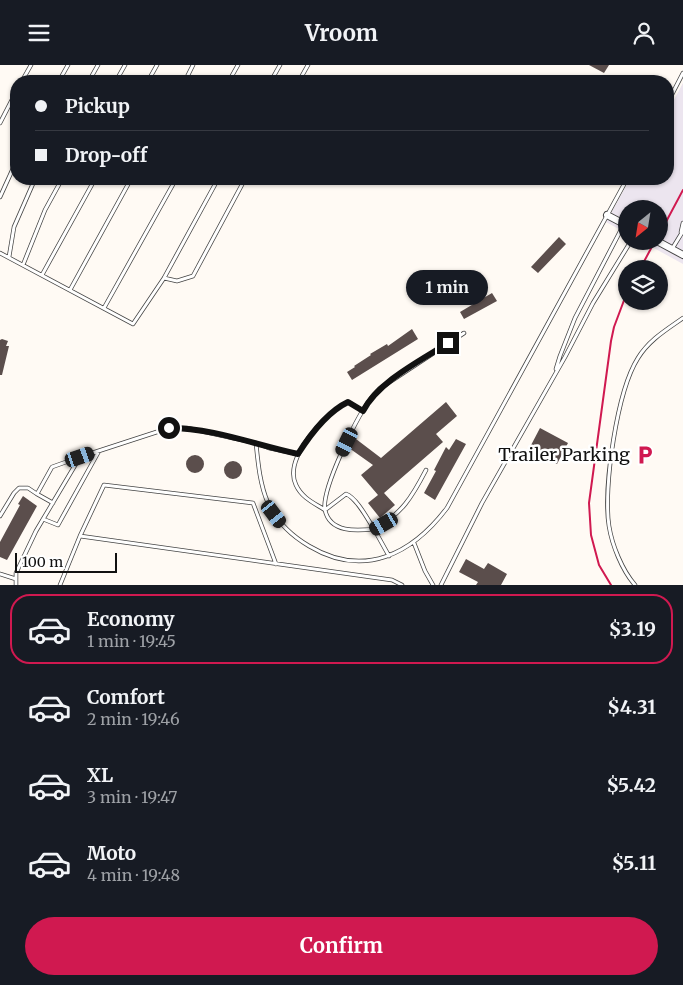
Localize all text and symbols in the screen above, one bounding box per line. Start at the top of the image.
icon: menu [25,19,53,47]
text: Vroom [305,19,378,47]
icon: person [630,19,658,47]
text: Pickup [65,94,130,118]
text: Drop-off [65,143,147,167]
north arrow [618,200,668,250]
map controls [618,200,668,310]
button: layers [618,260,668,310]
callout: 1 min [407,271,489,305]
text: 1 min [425,277,469,297]
route end [437,332,459,354]
route start [158,417,180,439]
car [333,425,360,459]
place label: Trailer Parking [498,443,630,466]
parking icon: Trailer Parking [634,444,656,466]
car [63,445,96,469]
car [258,498,289,530]
car [367,510,400,538]
scale bar [15,550,118,573]
text: 100 m [22,553,63,571]
icon: car [27,607,72,652]
text: Economy [87,607,175,631]
text: $3.19 [609,617,656,641]
text: 1 min · 19:45 [87,631,176,651]
icon: car [27,685,72,730]
text: Comfort [87,685,165,709]
text: $4.31 [607,695,656,719]
text: 2 min · 19:46 [87,709,180,729]
icon: car [27,763,72,808]
text: XL [87,763,113,787]
text: $5.42 [607,773,656,797]
text: 3 min · 19:47 [87,787,177,807]
icon: car [27,841,72,886]
text: Moto [87,841,136,865]
text: $5.11 [612,851,656,875]
text: 4 min · 19:48 [87,865,180,885]
button: Confirm [25,917,658,975]

